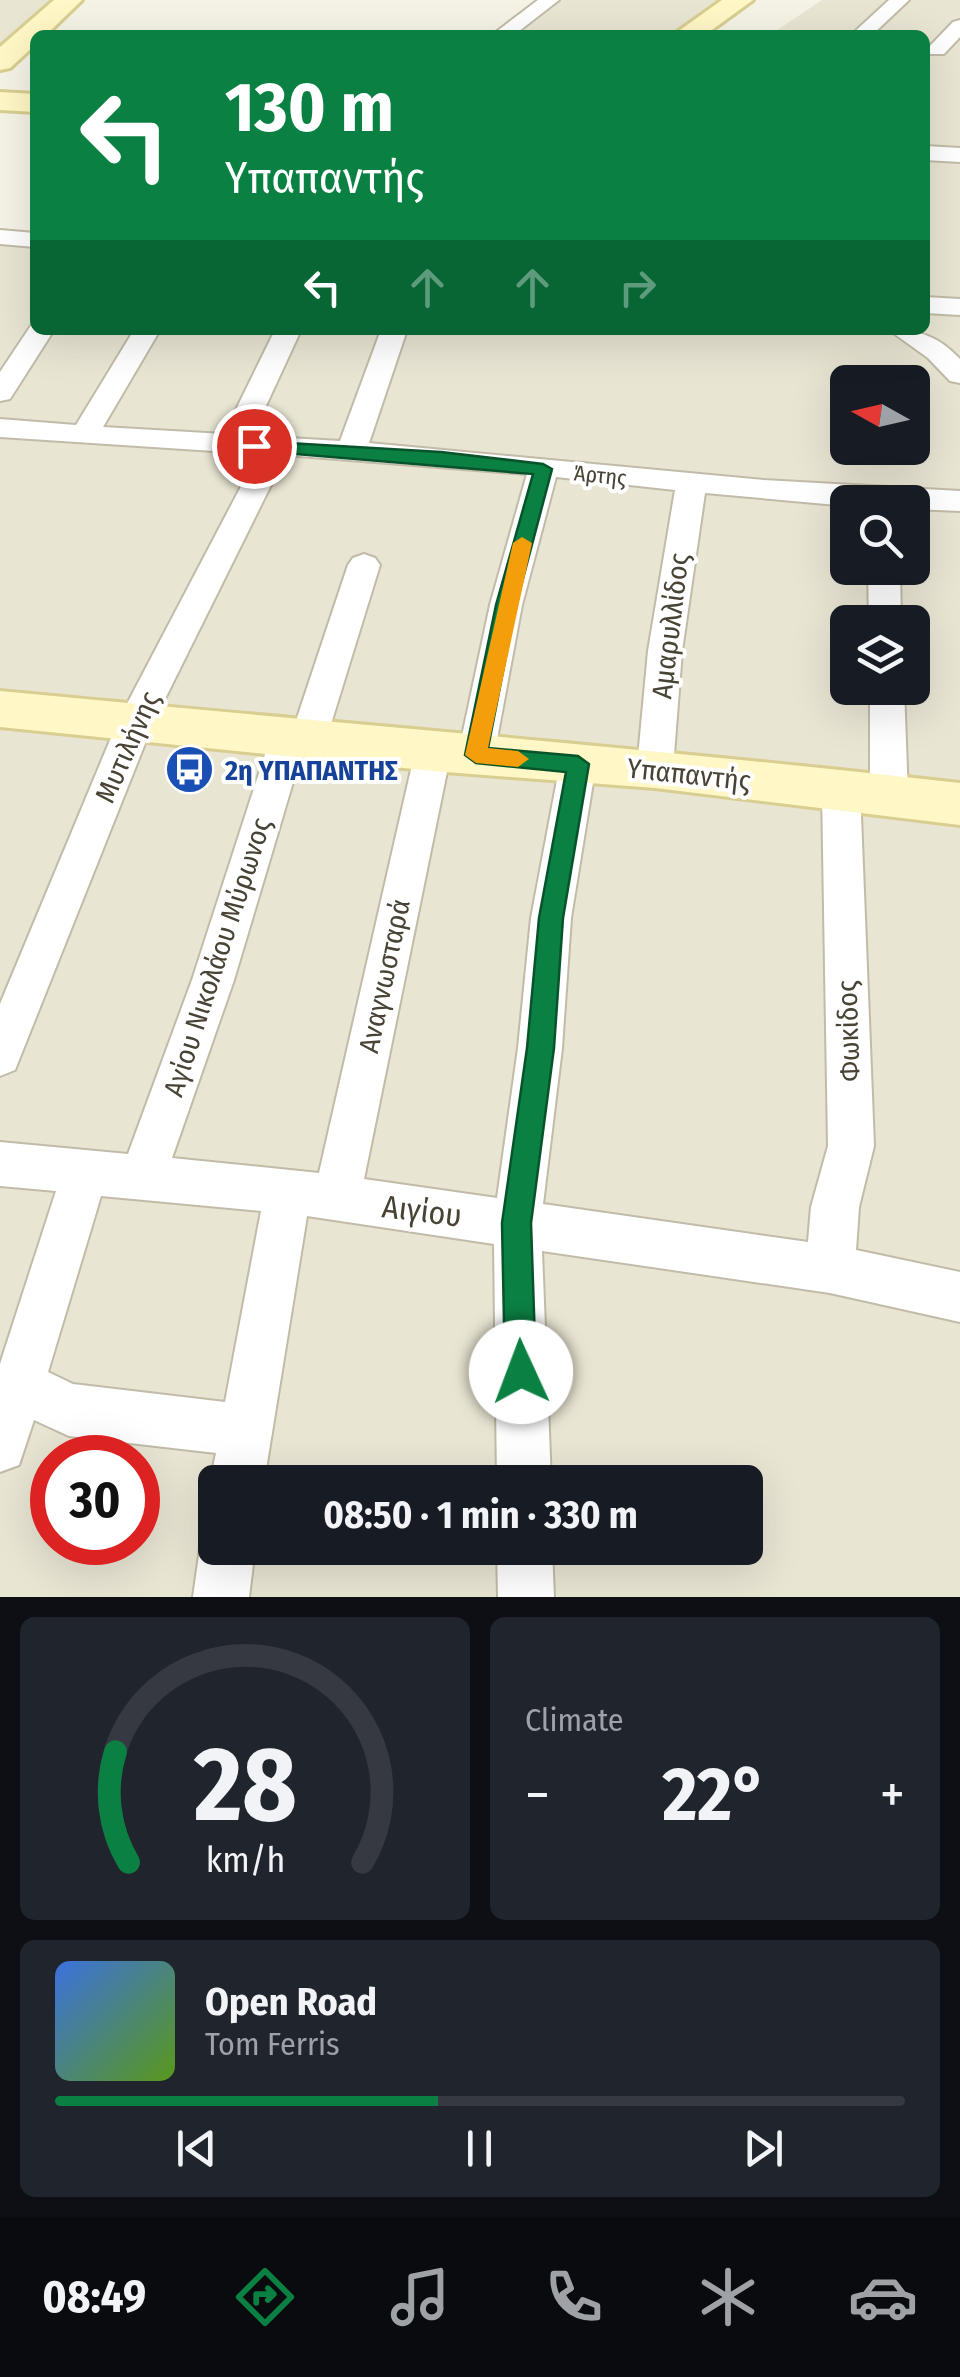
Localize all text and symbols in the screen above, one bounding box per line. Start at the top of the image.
text: 130 m [225,66,394,150]
icon: left [60,70,190,200]
text: Υπαπαντής [225,151,424,205]
icon: left [295,260,350,315]
icon: ahead [400,260,455,315]
icon: ahead [505,260,560,315]
icon: right [610,260,665,315]
north arrow [830,365,930,465]
map controls [830,365,930,705]
pin [212,404,297,489]
icon: arrive [227,419,282,474]
street label: Άρτης [572,459,628,492]
button: search [830,485,930,585]
street label: Αμαρυλλίδος [645,551,696,701]
button: layers [830,605,930,705]
street label: Μυτιλήνης [88,686,167,808]
bus stop icon: 2η ΥΠΑΠΑΝΤΗΣ [164,744,216,796]
street label: Υπαπαντής [626,752,752,797]
place label: 2η ΥΠΑΠΑΝΤΗΣ [224,754,398,787]
street label: Αγίου Νικολάου Μύρωνος [157,814,278,1101]
street label: Αναγνωσταρά [352,896,417,1056]
street label: Φωκίδος [830,980,867,1082]
street label: Αιγίου [380,1187,464,1235]
position arrow [469,1320,573,1424]
speed limit sign: 30 [30,1435,160,1565]
text: 08:50 · 1 min · 330 m [323,1492,638,1538]
text: Climate [525,1701,624,1739]
text: 28 [192,1723,297,1848]
text: 22° [663,1750,767,1840]
text: − [525,1762,550,1828]
text: + [880,1762,905,1828]
text: km/h [205,1839,285,1881]
text: Open Road [205,1979,377,2025]
text: Tom Ferris [205,2025,340,2063]
icon: previous [169,2121,224,2176]
icon: pause [452,2121,507,2176]
icon: next [736,2121,791,2176]
icon: directions [230,2262,300,2332]
icon: music [385,2262,455,2332]
icon: phone [539,2262,609,2332]
icon: climate [693,2262,763,2332]
icon: car [848,2262,918,2332]
text: 08:49 [42,2270,146,2324]

